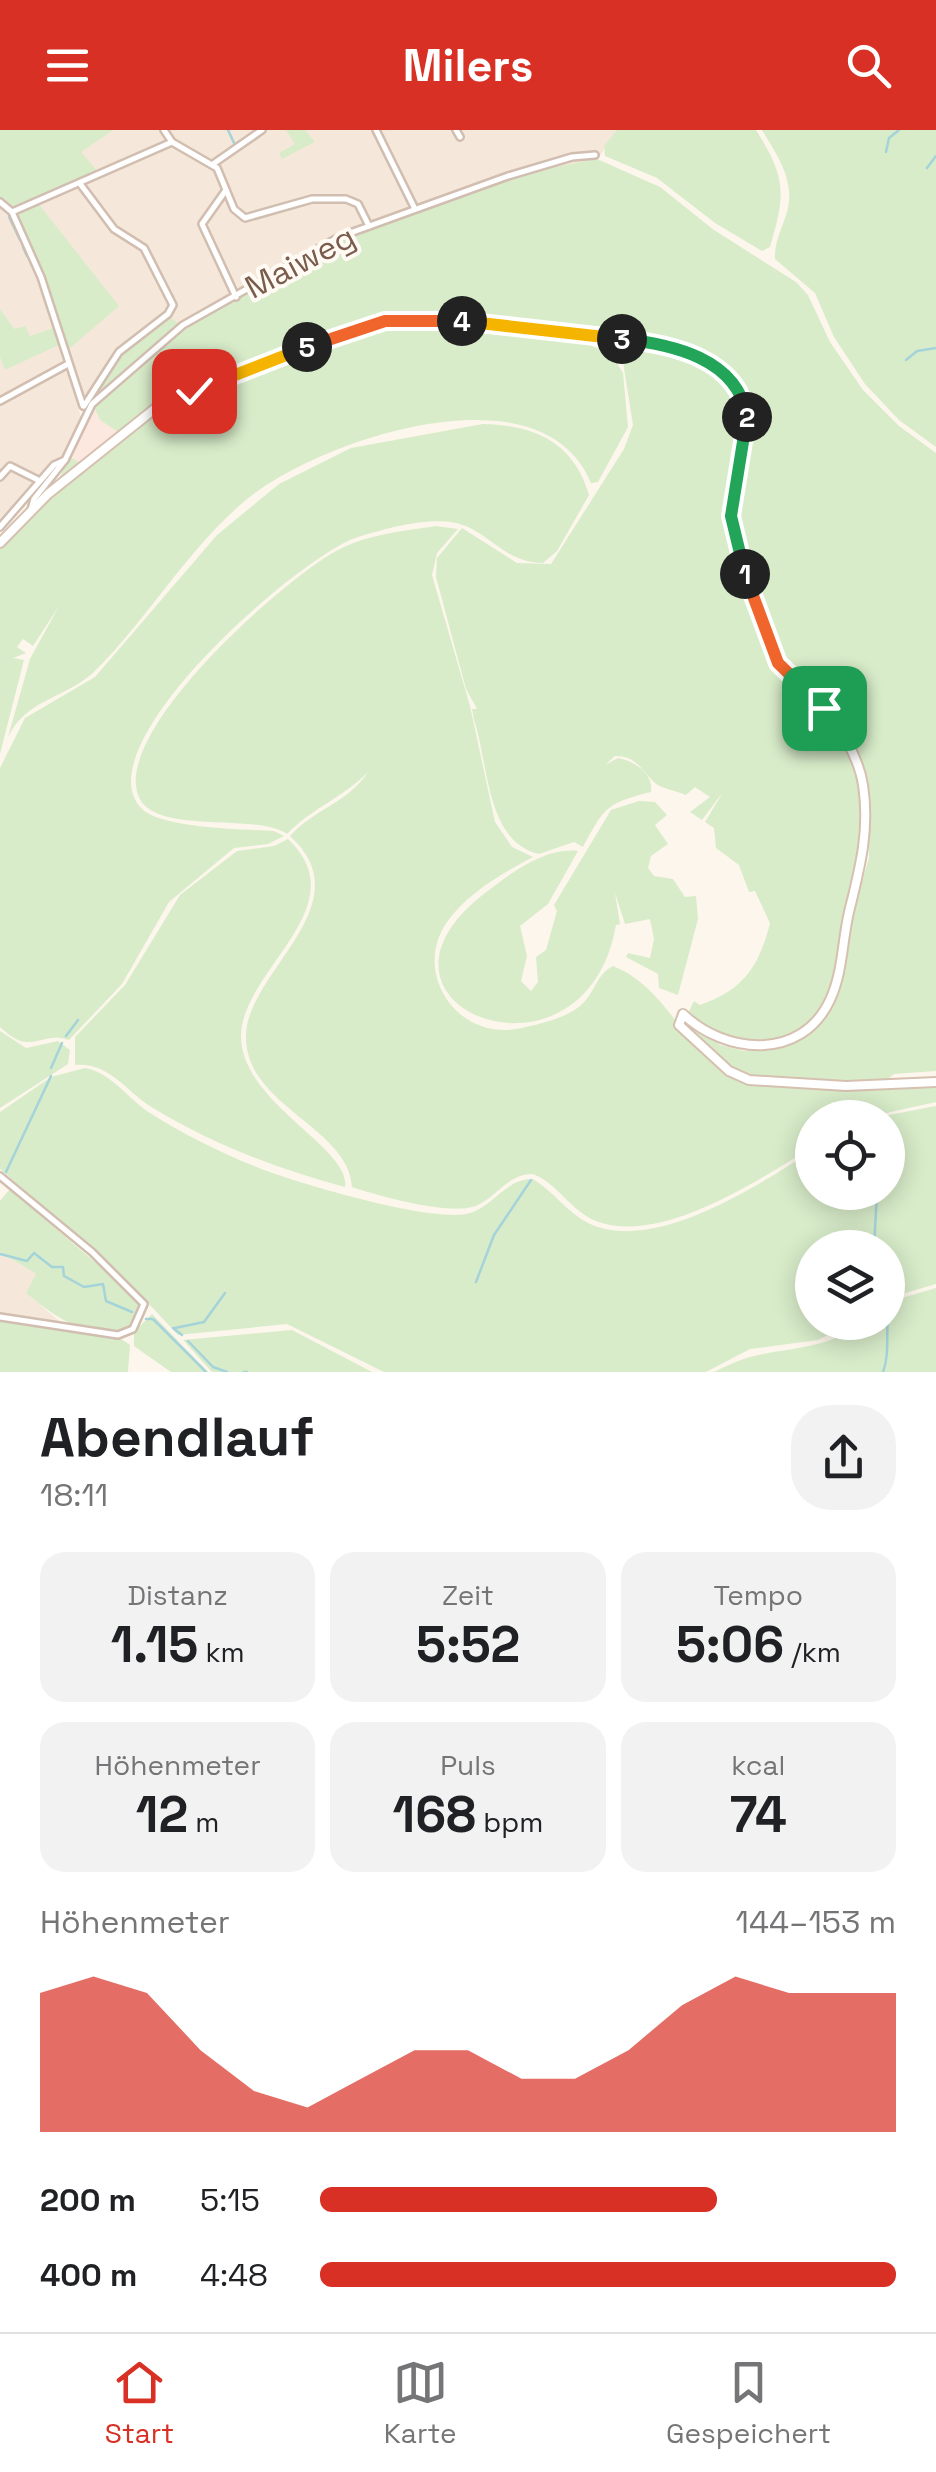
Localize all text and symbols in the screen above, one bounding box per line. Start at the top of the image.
text: Milers [403,37,533,94]
icon: menu [40,38,95,93]
icon: search [841,38,896,93]
street label: Maiweg [238,216,362,308]
pin: 4 [437,296,487,346]
text: 4 [453,303,471,339]
pin: 3 [597,314,647,364]
text: 3 [613,321,631,357]
pin: 5 [282,322,332,372]
text: 5 [299,329,315,365]
pin [152,349,237,434]
icon: check [167,364,222,419]
pin: 2 [722,392,772,442]
text: 2 [739,399,755,435]
pin: 1 [720,549,770,599]
text: 1 [739,556,751,592]
pin [782,666,867,751]
icon: arrive [797,681,852,736]
map controls [795,1100,905,1340]
button: locate [795,1100,905,1210]
button: layers [795,1230,905,1340]
text: Abendlauf [40,1402,314,1472]
button: share [791,1405,896,1510]
text: 18:11 [40,1475,108,1515]
text: Distanz [127,1577,228,1613]
text: Zeit [442,1577,494,1613]
text: Tempo [714,1577,803,1613]
text: 1.15 [111,1613,198,1677]
text: 5:52 [416,1613,520,1677]
text: 5:06 [676,1613,784,1677]
text: km [198,1634,245,1670]
text: /km [784,1634,841,1670]
text: Höhenmeter [95,1747,261,1783]
text: Puls [440,1747,496,1783]
text: kcal [731,1747,785,1783]
text: 12 [136,1783,188,1847]
text: 168 [393,1783,476,1847]
text: 74 [730,1783,787,1847]
text: m [188,1804,219,1840]
text: bpm [476,1804,543,1840]
text: Höhenmeter [40,1902,230,1942]
text: 144–153 m [736,1902,896,1942]
text: 200 m [40,2180,136,2220]
text: 5:15 [200,2180,260,2220]
text: 400 m [40,2255,137,2295]
text: 4:48 [200,2255,268,2295]
tab: Start [105,2355,174,2451]
tab: Karte [384,2355,456,2451]
tab: Gespeichert [666,2355,831,2451]

